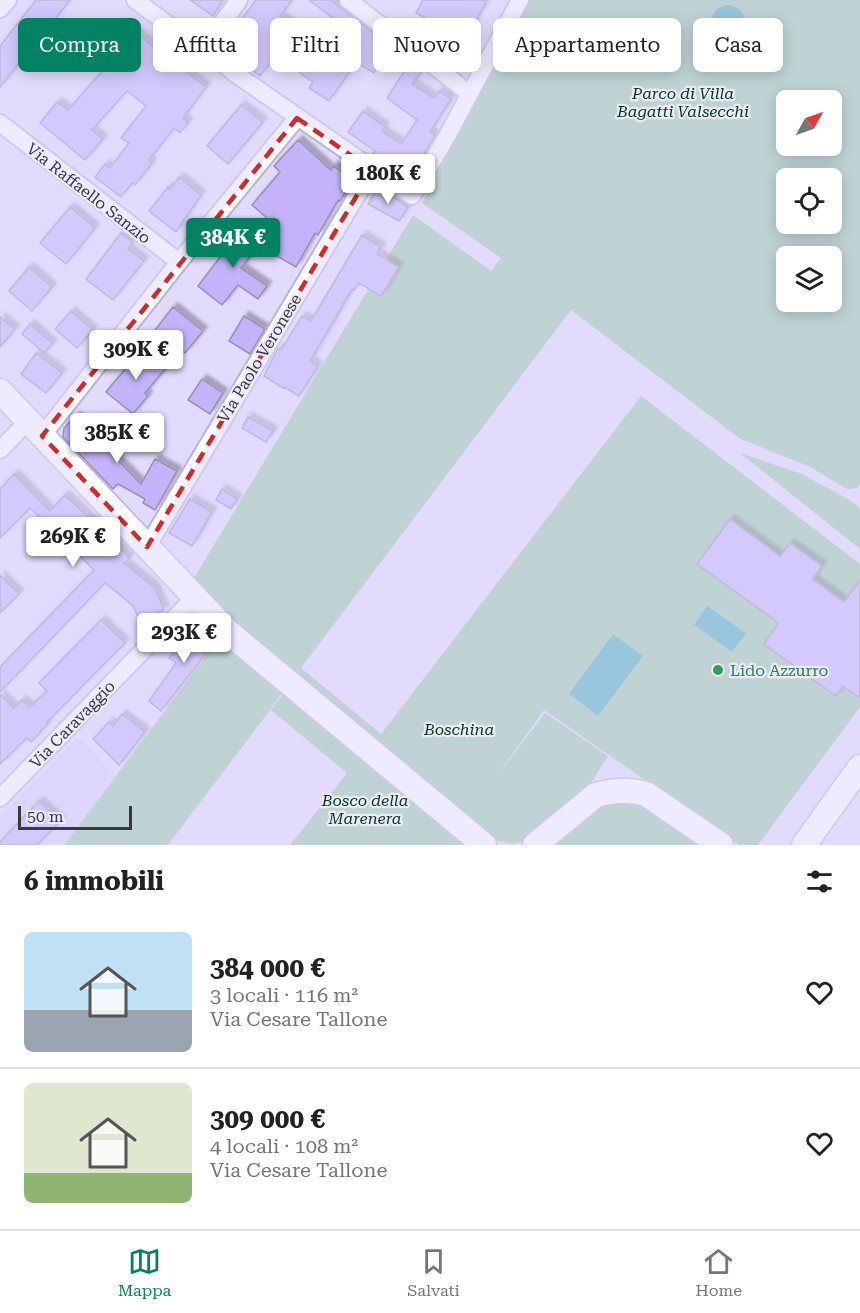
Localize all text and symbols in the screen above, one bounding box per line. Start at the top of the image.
chip: Compra [18,18,141,72]
chip: Affitta [153,18,258,72]
chip: Filtri [270,18,361,72]
chip: Nuovo [373,18,481,72]
chip: Appartamento [493,18,681,72]
chip: Casa [693,18,783,72]
park label: Parco di Villa Bagatti Valsecchi [616,84,749,121]
north arrow [776,90,842,156]
map controls [776,90,842,312]
street label: Via Raffaello Sanzio [23,139,155,248]
pin: 180K € [339,154,437,205]
text: 180K € [355,161,421,185]
button: locate [776,168,842,234]
pin: 384K € [184,218,282,269]
text: 384K € [200,225,266,249]
button: layers [776,246,842,312]
street label: Via Paolo Veronese [213,290,305,426]
pin: 309K € [87,330,185,381]
text: 309K € [103,337,169,361]
pin: 385K € [68,413,166,464]
text: 385K € [84,420,150,444]
pin: 269K € [24,517,122,568]
text: 269K € [40,524,106,548]
pin: 293K € [135,613,233,664]
text: 293K € [151,620,217,644]
place label: Lido Azzurro [730,661,829,680]
marker: Lido Azzurro [711,663,725,677]
street label: Via Caravaggio [26,676,119,772]
park label: Boschina [423,720,494,739]
park label: Bosco della Marenera [321,791,409,828]
scale bar [18,803,132,830]
text: 50 m [27,807,64,826]
icon: filters [803,865,836,898]
text: 6 immobili [24,866,164,896]
text: 384 000 € [210,953,325,983]
icon: home [72,956,144,1028]
icon: heart [803,976,836,1009]
text: 3 locali · 116 m² [210,983,358,1007]
text: Via Cesare Tallone [210,1007,387,1031]
text: 309 000 € [210,1104,325,1134]
icon: home [72,1107,144,1179]
icon: heart [803,1127,836,1160]
text: 4 locali · 108 m² [210,1134,358,1158]
text: Via Cesare Tallone [210,1158,387,1182]
tab: Mappa [118,1245,171,1300]
tab: Salvati [407,1245,460,1300]
tab: Home [696,1245,742,1300]

